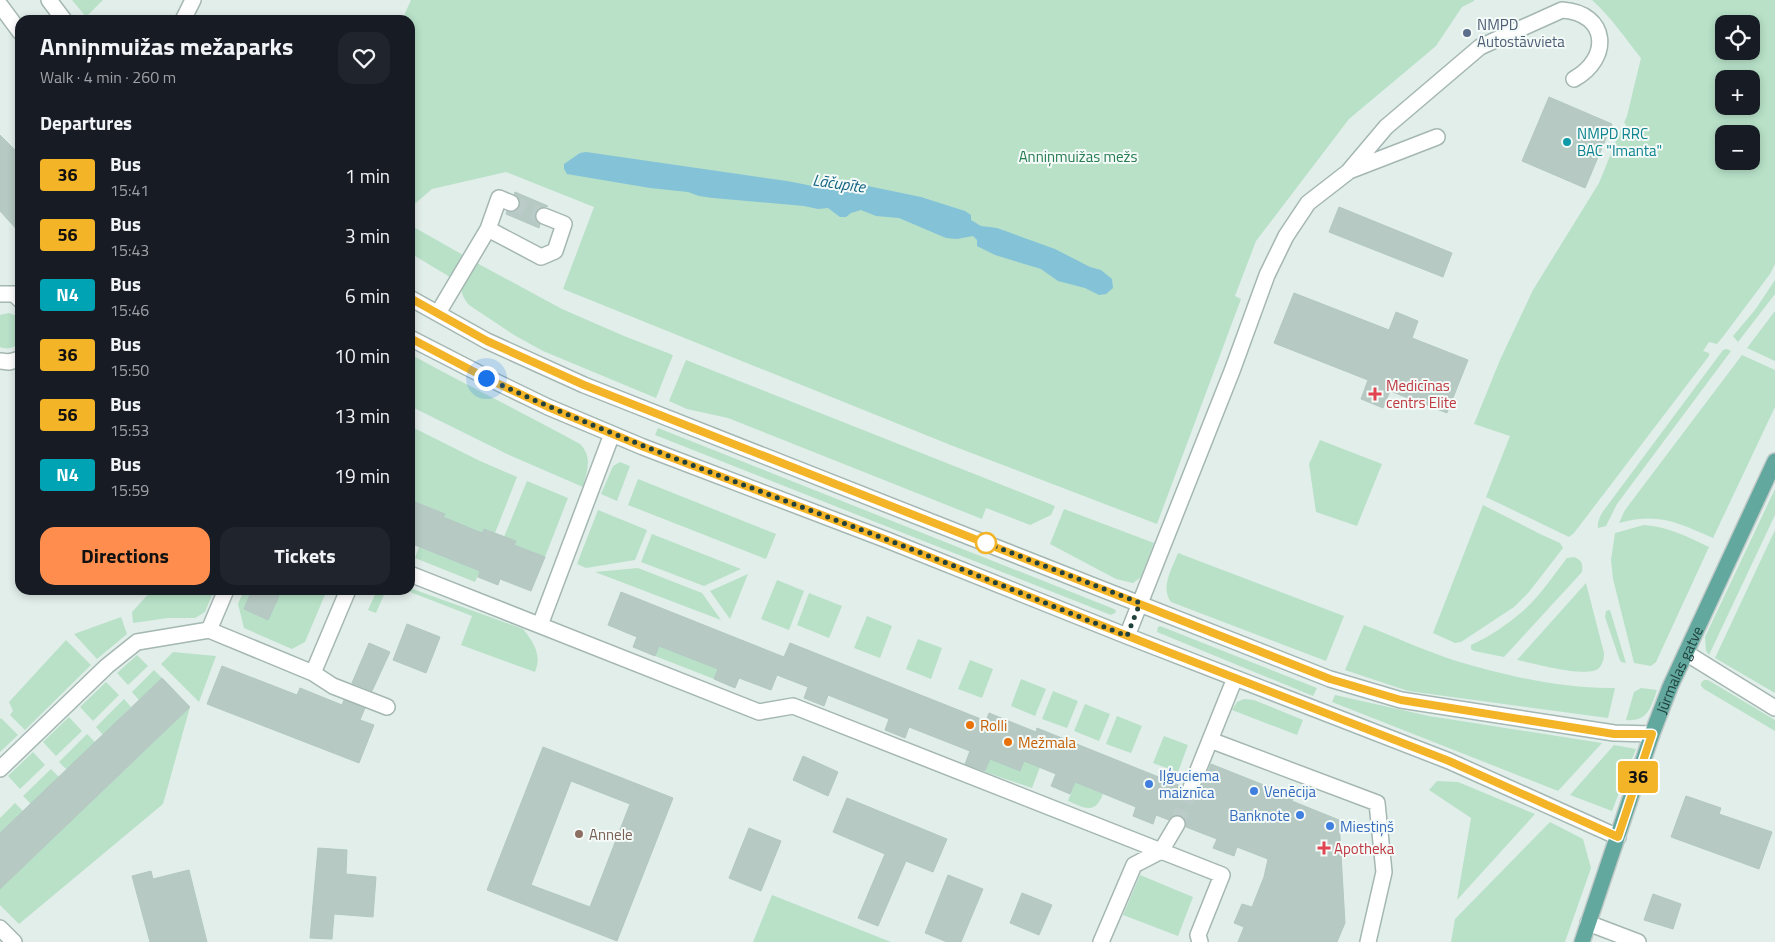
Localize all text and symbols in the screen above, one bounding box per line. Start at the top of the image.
place label: NMPD Autostāvvieta [1477,13,1565,53]
map controls [1715,15,1760,170]
button: locate [1715,15,1760,60]
marker: NMPD Autostāvvieta [1461,27,1473,39]
text: Anniņmuižas mežaparks [40,28,293,64]
button: heart [338,32,390,84]
text: Walk · 4 min · 260 m [40,65,176,89]
button: + [1715,70,1760,115]
text: Departures [40,108,132,137]
place label: NMPD RRC BAC "Imanta" [1577,122,1662,162]
button: − [1715,125,1760,170]
marker: NMPD RRC BAC "Imanta" [1561,136,1573,148]
park label: Anniņmuižas mežs [1019,145,1137,168]
text: Bus [110,149,141,178]
text: 36 [57,161,78,188]
text: 1 min [345,161,390,190]
water label: Lāčupīte [811,167,868,199]
text: 15:41 [110,178,149,202]
text: Bus [110,209,141,238]
text: 56 [57,221,78,248]
text: 3 min [345,221,390,250]
text: 15:43 [110,238,149,262]
text: Bus [110,269,141,298]
text: N4 [56,281,79,308]
text: 6 min [345,281,390,310]
text: 15:46 [110,298,149,322]
text: Bus [110,329,141,358]
text: 36 [57,341,78,368]
text: 10 min [334,341,390,370]
text: 15:50 [110,358,149,382]
your location [474,366,499,391]
place label: Medicīnas centrs Elite [1386,374,1457,414]
marker: Medicīnas centrs Elite [1368,387,1382,401]
text: Bus [110,389,141,418]
text: 56 [57,401,78,428]
text: 13 min [334,401,390,430]
text: 15:53 [110,418,149,442]
text: Bus [110,449,141,478]
text: N4 [56,461,79,488]
text: 19 min [334,461,390,490]
text: 15:59 [110,478,149,502]
button: Directions [40,527,210,585]
button: Tickets [220,527,390,585]
unlabelled marker [975,532,997,554]
street label: Jūrmalas gatve [1649,622,1708,717]
place label: Rolli [980,714,1007,737]
marker: Rolli [964,719,976,731]
place label: Mežmala [1018,731,1076,754]
marker: Mežmala [1002,736,1014,748]
line badge: 36 [1616,761,1660,793]
text: 36 [1628,763,1648,790]
place label: Iļģuciema maiznīca [1159,764,1220,804]
marker: Iļģuciema maiznīca [1143,778,1155,790]
place label: Venēcija [1264,780,1317,803]
marker: Venēcija [1248,785,1260,797]
place label: Banknote [1229,804,1290,827]
marker: Banknote [1294,809,1306,821]
place label: Miestiņš [1340,815,1394,838]
marker: Miestiņš [1324,820,1336,832]
place label: Annele [589,823,633,846]
marker: Annele [573,828,585,840]
place label: Apotheka [1334,837,1395,860]
marker: Apotheka [1318,842,1330,854]

